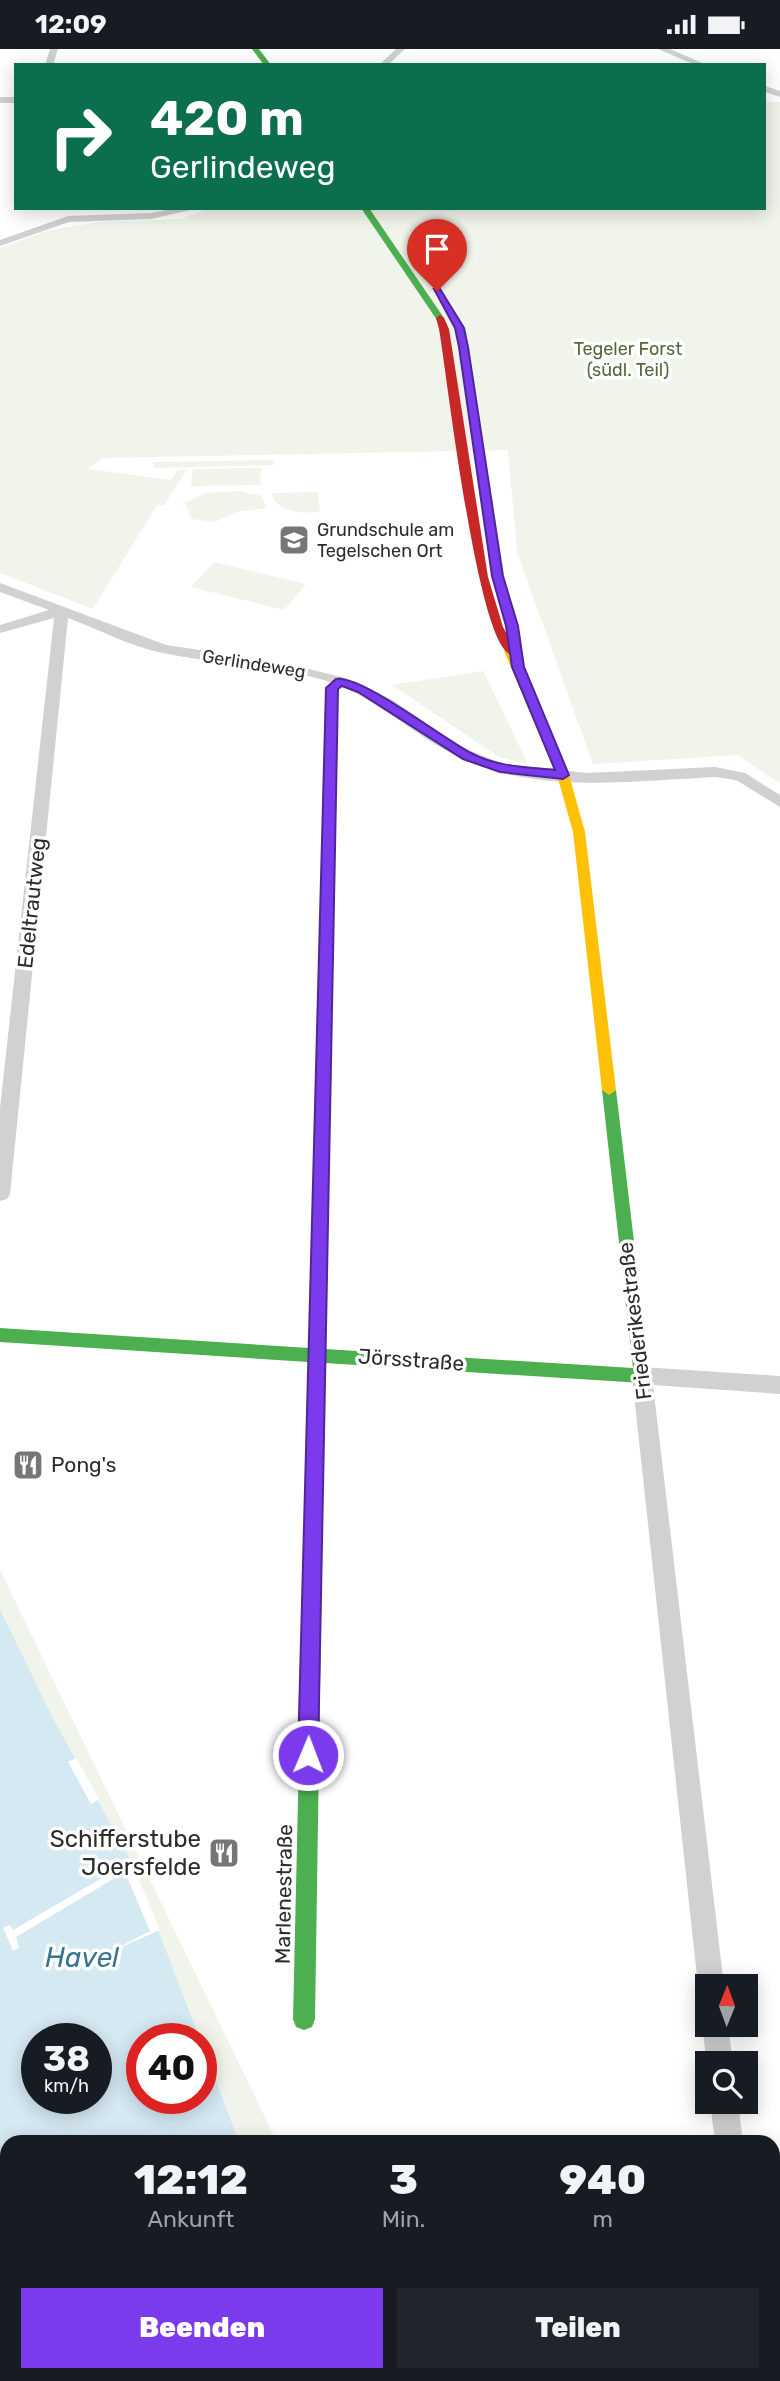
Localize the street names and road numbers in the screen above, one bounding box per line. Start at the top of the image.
street label: Gerlindeweg [201,645,307,683]
street label: Edeltrautweg [12,836,51,970]
street label: Friederikestraße [612,1241,657,1401]
street label: Jörsstraße [357,1343,465,1376]
street label: Marlenestraße [270,1824,297,1964]

